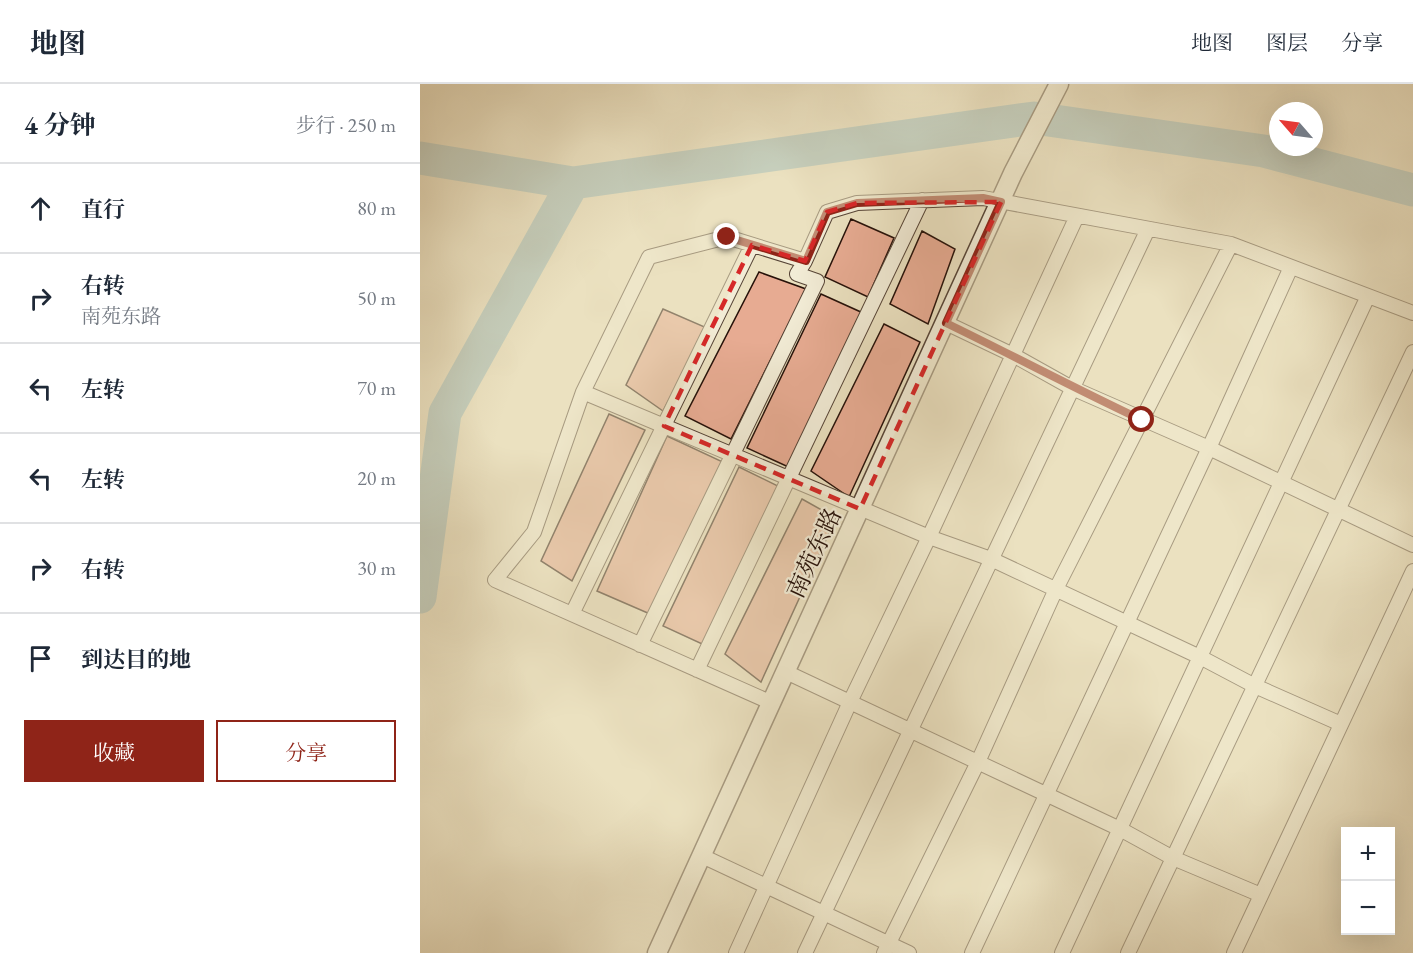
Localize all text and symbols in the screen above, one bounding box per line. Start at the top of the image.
text: 地图 [30,25,86,61]
text: 地图 [1191,29,1233,56]
text: 图层 [1266,29,1308,56]
text: 分享 [1341,29,1383,56]
north arrow [1269,102,1323,156]
text: 4 分钟 [24,108,96,142]
text: 步行 · 250 m [296,112,396,138]
icon: ahead [24,192,57,225]
text: 直行 [81,195,125,224]
text: 80 m [357,195,396,221]
route end [713,223,739,249]
text: 右转 [81,271,125,300]
icon: right [24,282,57,315]
text: 50 m [357,285,396,311]
text: 南苑东路 [81,303,161,329]
icon: left [24,372,57,405]
text: 左转 [81,375,125,404]
text: 70 m [357,375,396,401]
route start [1128,406,1154,432]
icon: left [24,462,57,495]
text: 左转 [81,465,125,494]
text: 20 m [357,465,396,491]
street label: 南苑东路 [779,503,848,603]
icon: right [24,552,57,585]
text: 右转 [81,555,125,584]
text: 30 m [357,555,396,581]
icon: arrive [24,642,57,675]
text: 到达目的地 [81,645,191,674]
button: 收藏 [24,720,204,782]
button: 分享 [216,720,396,782]
map controls [1341,827,1395,935]
button: + [1341,827,1395,881]
button: − [1341,881,1395,935]

